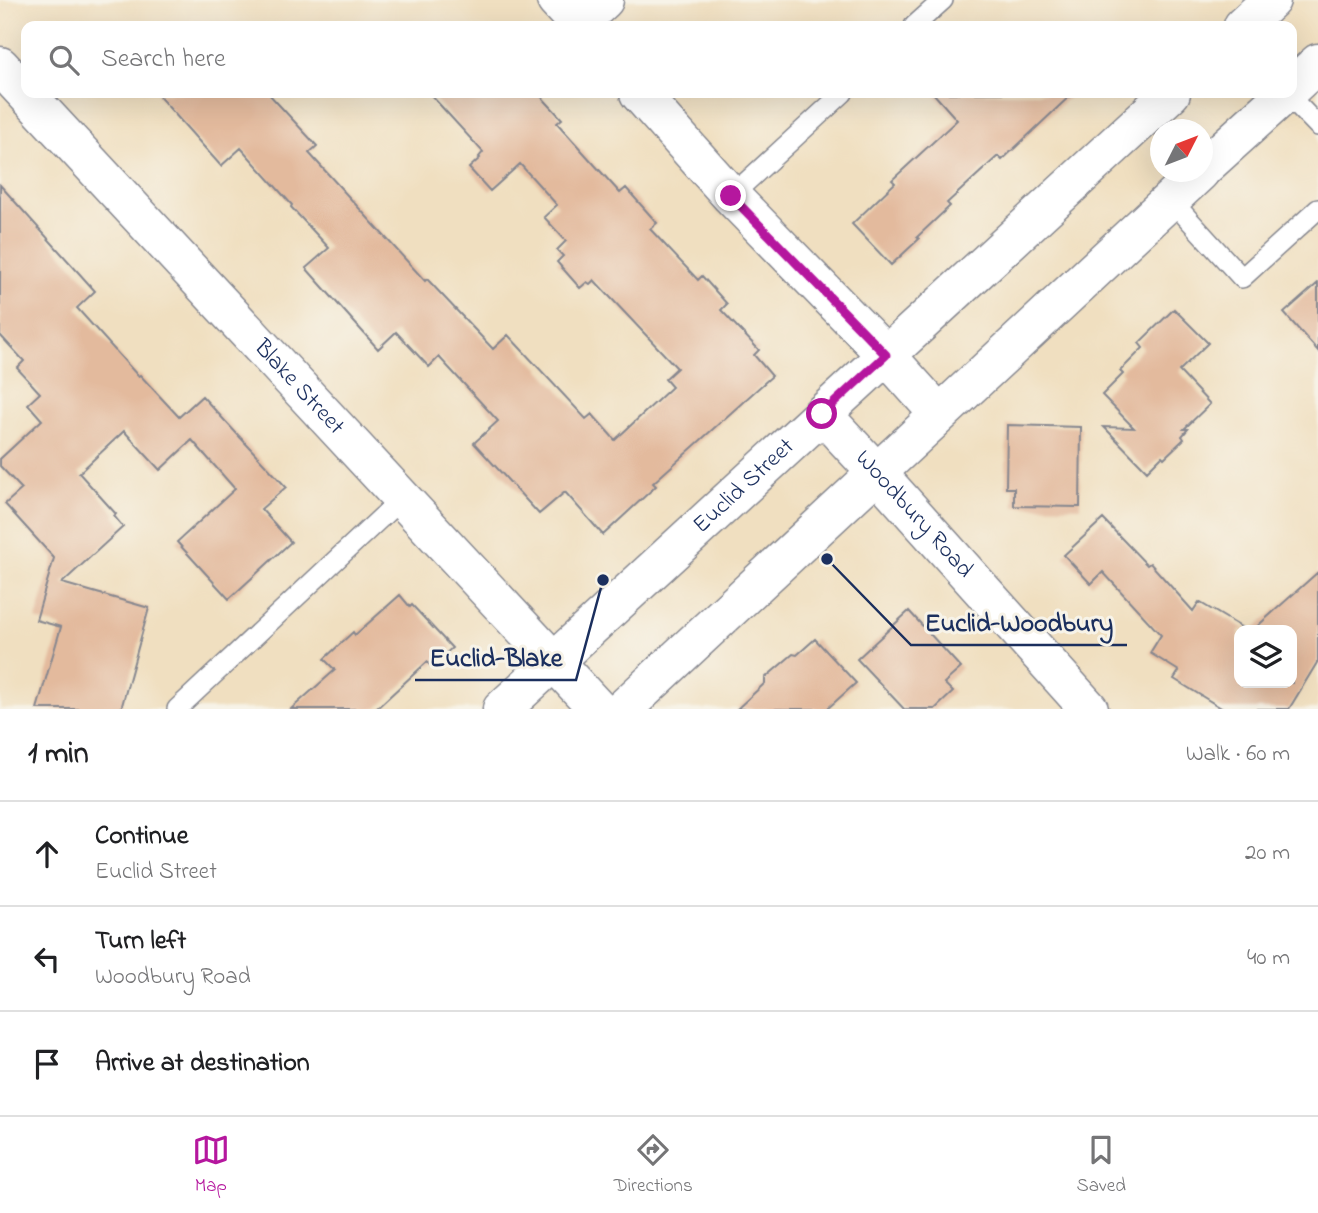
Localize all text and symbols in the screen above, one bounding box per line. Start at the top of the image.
search box [21,21,1297,98]
icon: search [45,41,83,79]
text: Search here [101,41,226,79]
north arrow [1150,119,1213,182]
route end [715,180,746,211]
street label: Blake Street [245,331,352,443]
route start [806,398,837,429]
street label: Euclid Street [685,430,803,542]
street label: Woodbury Road [847,442,982,587]
callout: Euclid-Woodbury [911,598,1127,645]
text: Euclid-Woodbury [925,606,1113,644]
map controls [1234,625,1297,688]
button: layers [1234,625,1297,688]
callout: Euclid-Blake [415,633,576,680]
text: Euclid-Blake [430,641,564,679]
text: 1 min [28,733,89,777]
text: Walk · 60 m [1186,738,1290,771]
text: Continue [95,818,188,856]
icon: ahead [28,835,66,873]
text: 20 m [1245,837,1290,870]
text: Euclid Street [95,856,217,889]
text: Turn left [95,923,186,961]
icon: left [28,940,66,978]
text: 40 m [1247,942,1290,975]
text: Woodbury Road [95,961,251,994]
icon: arrive [28,1045,66,1083]
text: Arrive at destination [95,1045,310,1083]
tab: Map [192,1131,230,1200]
tab: Directions [614,1131,693,1200]
tab: Saved [1077,1131,1126,1200]

